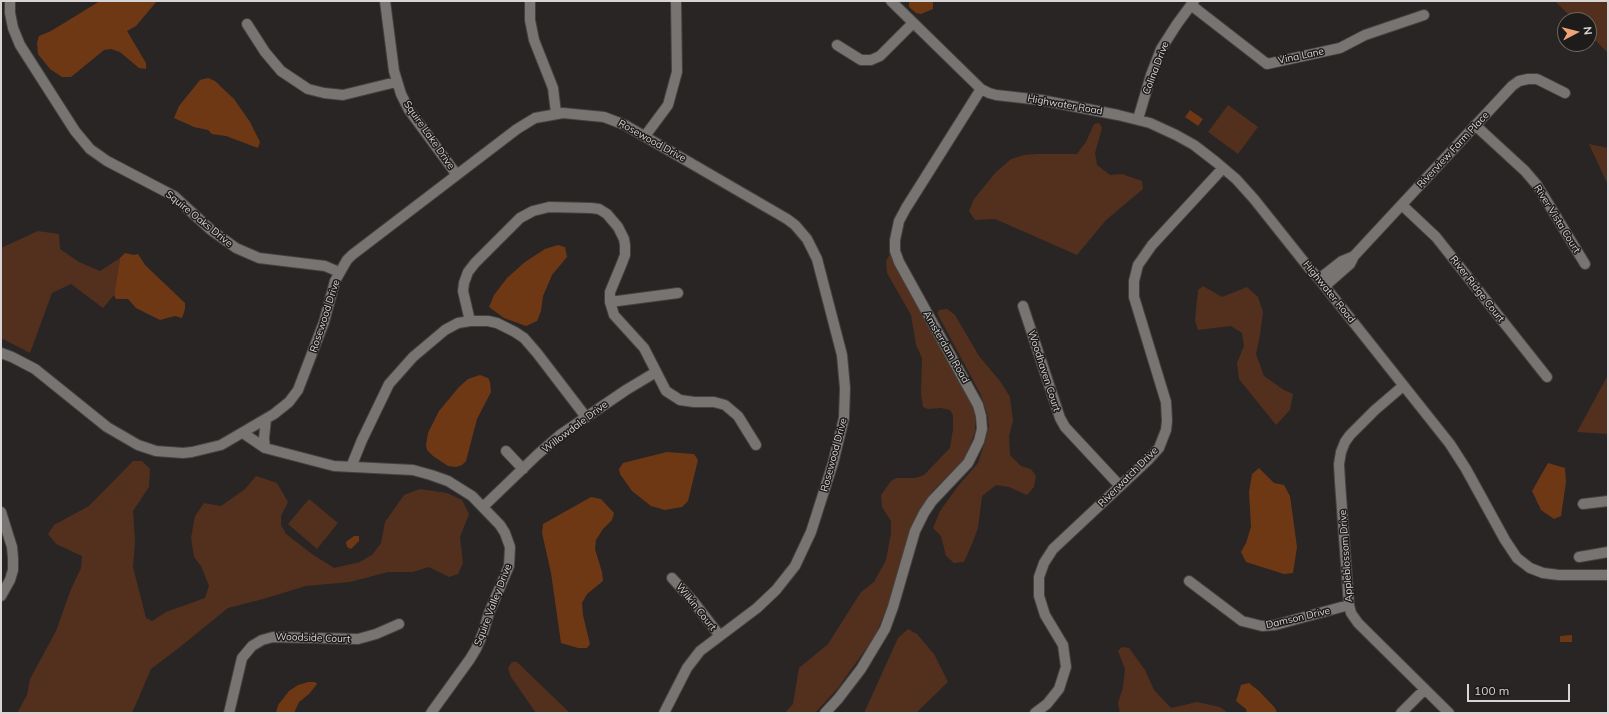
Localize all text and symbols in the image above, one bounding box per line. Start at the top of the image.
north arrow [1557,12,1597,52]
text: N [1580,26,1595,36]
street label: Colina Drive [1140,40,1172,96]
street label: Vina Lane [1277,45,1325,67]
street label: Highwater Road [1026,92,1104,118]
street label: Squire Lake Drive [401,99,457,171]
street label: Riverview Farm Place [1415,109,1491,191]
street label: Rosewood Drive [616,117,688,165]
street label: River Vista Court [1531,183,1583,255]
street label: Squire Oaks Drive [163,188,235,250]
street label: River Ridge Court [1447,253,1507,325]
street label: Highwater Road [1300,259,1358,325]
street label: Rosewood Drive [308,278,342,354]
street label: Amsterdam Road [920,309,972,385]
street label: Woodhaven Court [1025,329,1063,413]
street label: Willowdale Drive [540,398,610,456]
street label: Rosewood Drive [818,417,850,493]
street label: Riverwatch Drive [1096,445,1160,509]
street label: Appleblossom Drive [1337,509,1355,603]
street label: Squire Valley Drive [472,562,514,648]
street label: Wilkin Court [673,581,719,633]
street label: Damson Drive [1265,605,1331,631]
street label: Woodside Court [275,631,351,645]
scale bar [1469,676,1572,702]
text: 100 m [1474,683,1509,698]

